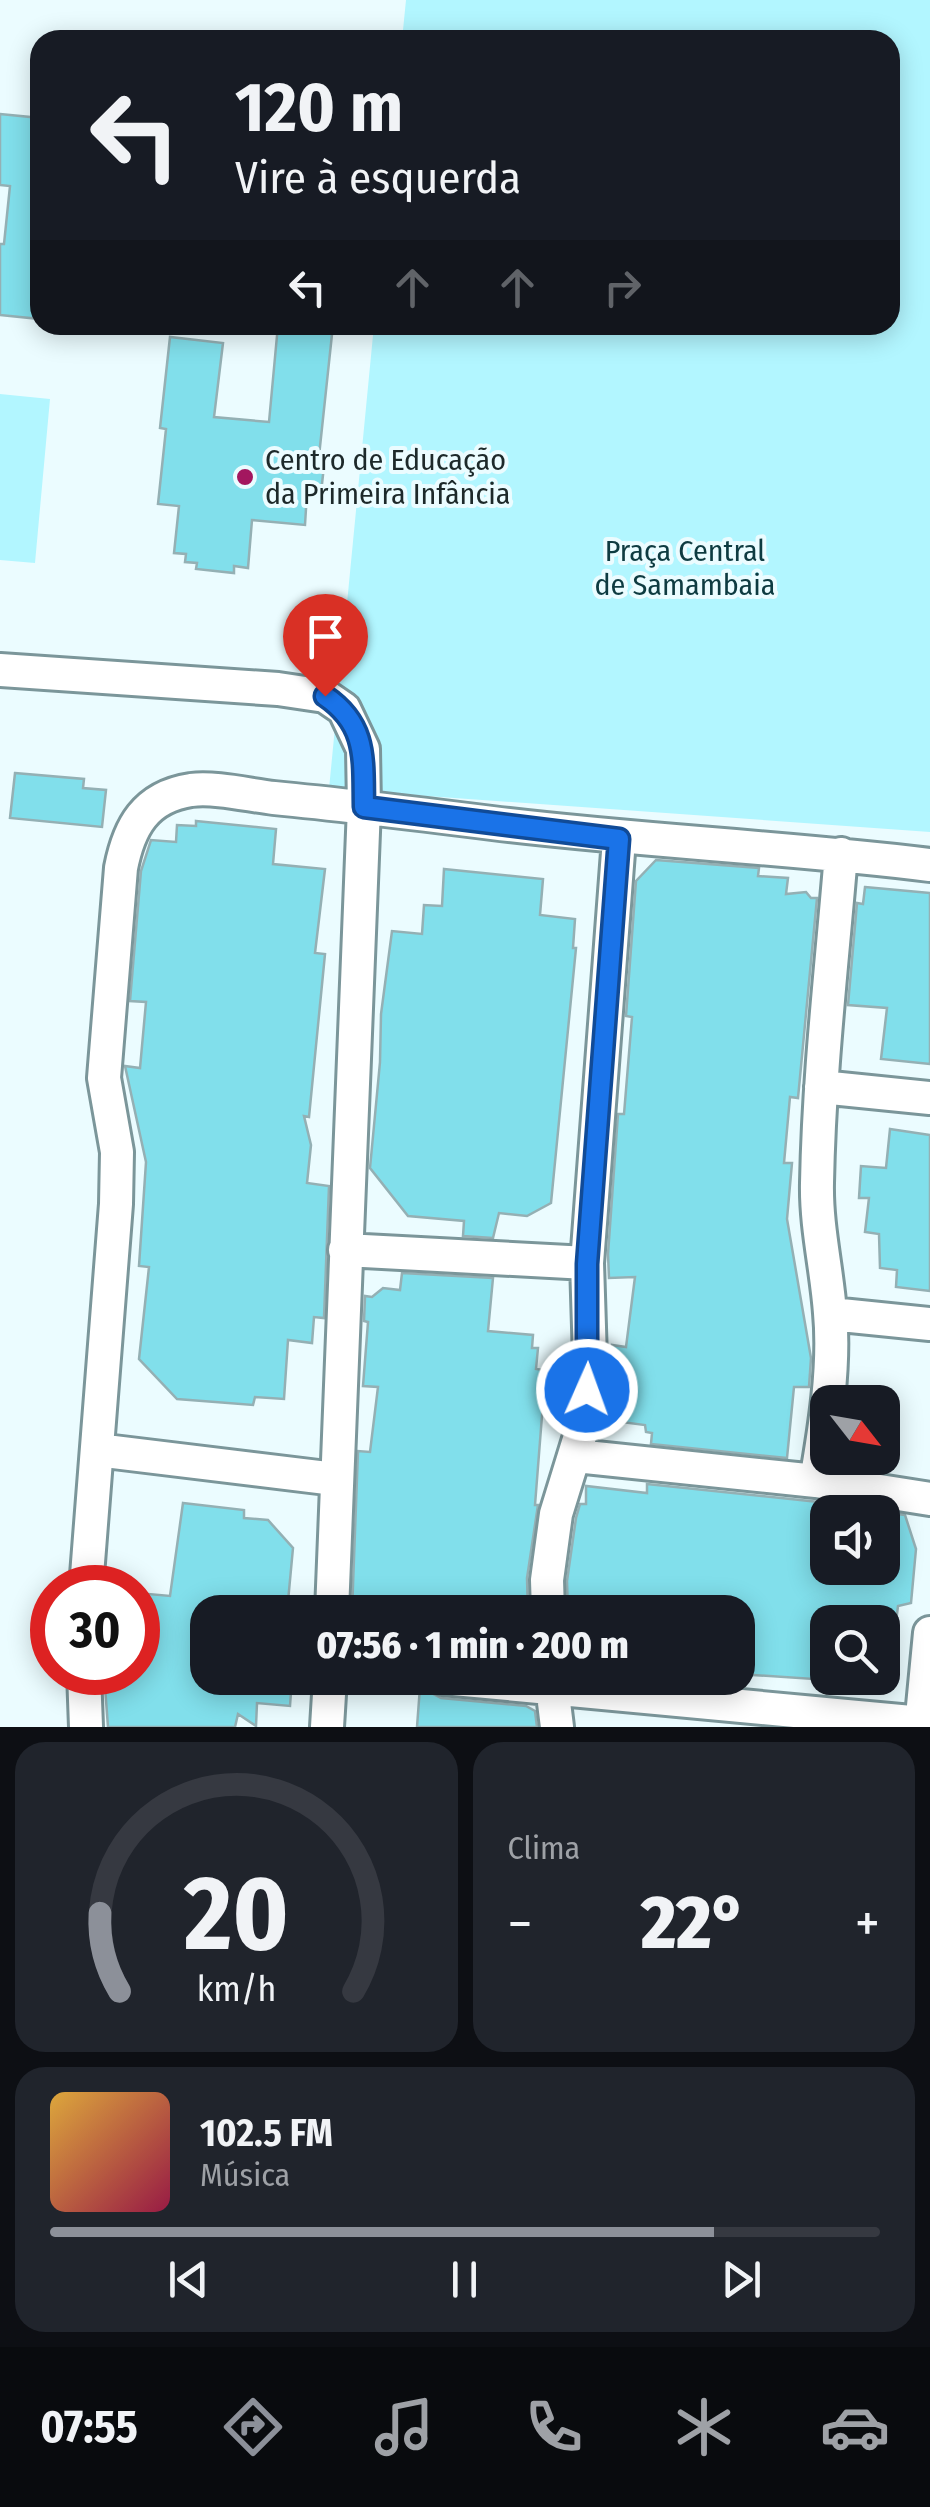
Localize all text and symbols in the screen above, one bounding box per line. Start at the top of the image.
text: 120 m [235,66,403,150]
icon: left [70,70,200,200]
text: Vire à esquerda [235,151,521,205]
icon: left [280,260,335,315]
icon: ahead [385,260,440,315]
icon: ahead [490,260,545,315]
icon: right [595,260,650,315]
place label: Centro de Educação da Primeira Infância [265,442,511,512]
marker: Centro de Educação da Primeira Infância [234,466,256,488]
park label: Praça Central de Samambaia [594,533,776,603]
pin [283,594,368,697]
icon: arrive [298,609,353,664]
position arrow [535,1338,639,1442]
north arrow [810,1385,900,1475]
map controls [810,1385,900,1695]
button: sound [810,1495,900,1585]
speed limit sign: 30 [30,1565,160,1695]
button: search [810,1605,900,1695]
text: 07:56 · 1 min · 200 m [316,1622,629,1668]
text: Clima [508,1829,580,1867]
text: 20 [183,1852,289,1977]
text: 22° [641,1878,746,1968]
text: − [508,1891,532,1957]
text: + [855,1891,880,1957]
text: km/h [196,1968,276,2010]
text: 102.5 FM [200,2110,333,2156]
text: Música [200,2156,290,2194]
icon: previous [161,2252,216,2307]
icon: pause [437,2252,492,2307]
icon: next [714,2252,769,2307]
icon: directions [218,2392,288,2462]
icon: music [369,2392,439,2462]
icon: phone [519,2392,589,2462]
icon: climate [669,2392,739,2462]
icon: car [820,2392,890,2462]
text: 07:55 [40,2400,138,2454]

